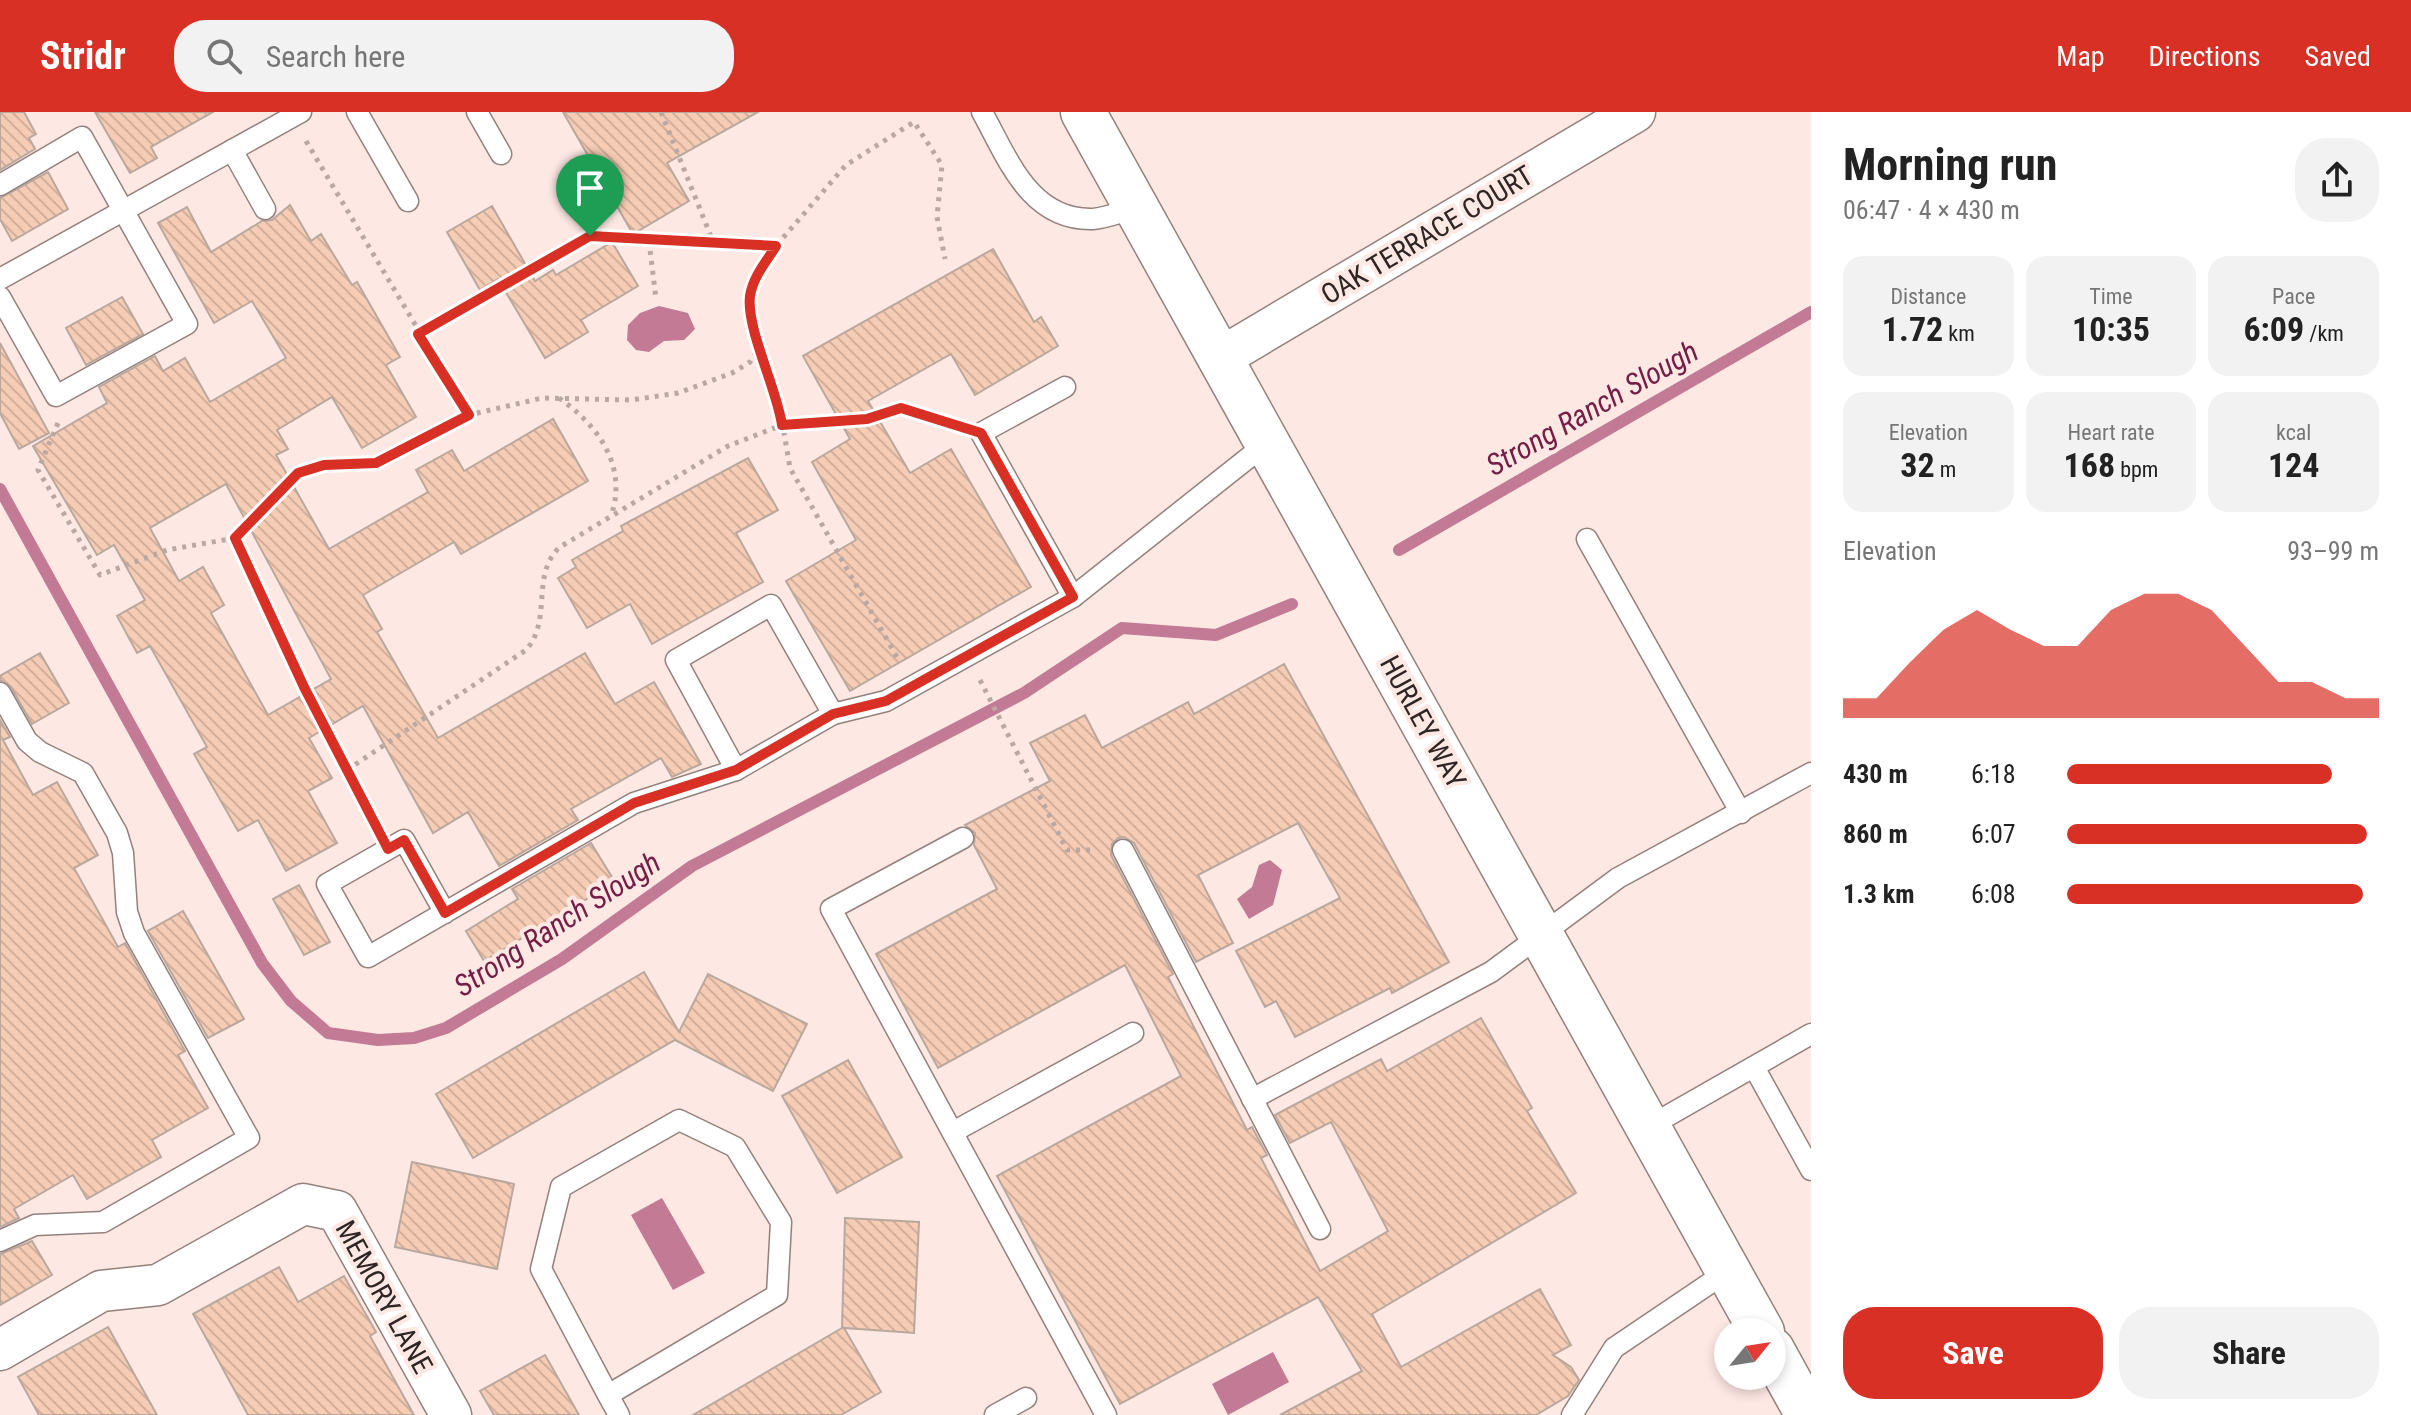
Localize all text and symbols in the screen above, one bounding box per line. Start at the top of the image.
search box [174,20,734,92]
text: Stridr [40,34,126,78]
icon: search [202,34,246,78]
text: Search here [266,39,405,74]
text: Map [2056,40,2105,73]
text: Directions [2149,40,2260,73]
text: Saved [2304,40,2371,73]
button: share [2295,138,2379,222]
text: Morning run [1843,139,2057,191]
pin [556,154,624,236]
street label: OAK TERRACE COURT [1315,159,1539,311]
icon: arrive [568,166,612,210]
text: 06:47 · 4 × 430 m [1843,195,2020,225]
text: Distance [1890,284,1966,309]
text: Time [2089,284,2133,309]
text: Pace [2272,284,2315,309]
text: 1.72 [1882,309,1943,349]
text: 10:35 [2072,309,2150,349]
text: 6:09 [2243,309,2304,349]
text: km [1943,321,1975,346]
text: /km [2304,321,2344,346]
water label: Strong Ranch Slough [1480,333,1704,483]
text: Elevation [1889,420,1968,445]
text: Heart rate [2068,420,2154,445]
text: kcal [2276,420,2311,445]
text: 32 [1900,445,1935,485]
text: 168 [2064,445,2115,485]
text: 124 [2268,445,2319,485]
text: m [1935,457,1956,482]
text: bpm [2115,457,2158,482]
text: Elevation [1843,536,1937,566]
text: 93–99 m [2287,536,2379,566]
street label: HURLEY WAY [1373,650,1473,794]
text: 430 m [1843,759,1908,789]
text: 6:18 [1971,759,2016,789]
text: 860 m [1843,819,1908,849]
text: 6:07 [1971,819,2016,849]
water label: Strong Ranch Slough [447,844,667,1004]
text: 1.3 km [1843,879,1915,909]
text: 6:08 [1971,879,2016,909]
street label: MEMORY LANE [329,1215,439,1379]
button: Save [1843,1307,2103,1399]
button: Share [2119,1307,2379,1399]
north arrow [1714,1318,1786,1390]
map controls [1714,1318,1786,1390]

